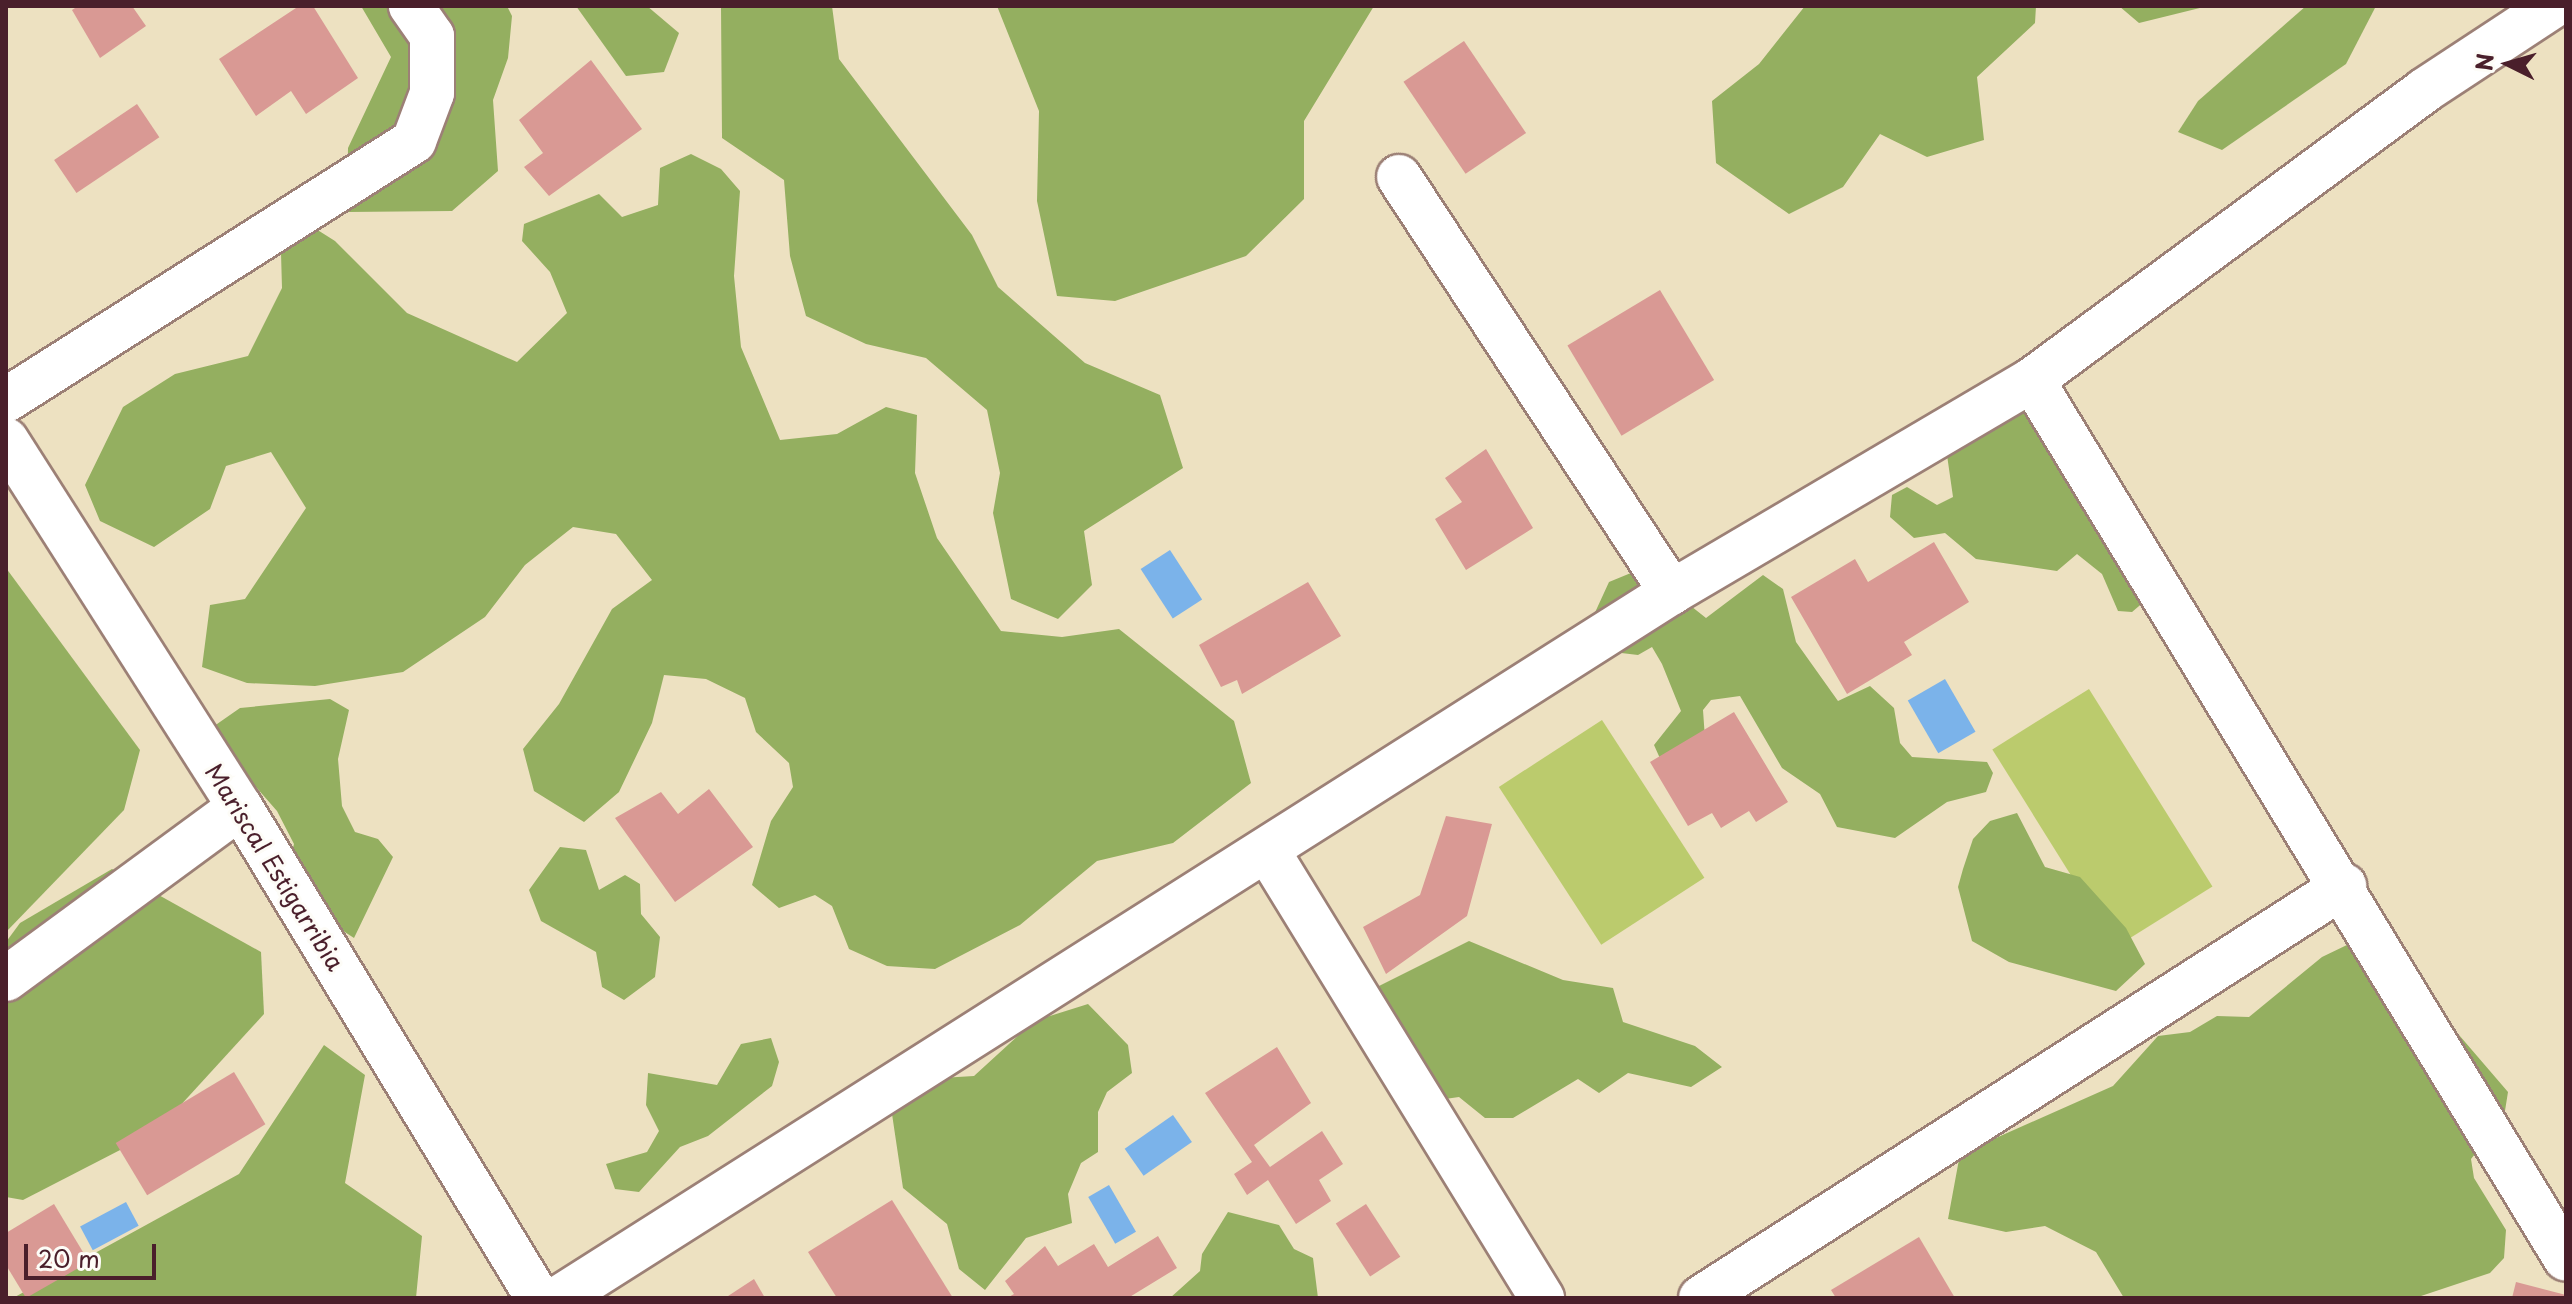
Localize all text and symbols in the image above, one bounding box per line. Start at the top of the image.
north arrow [2468,24,2548,104]
text: N [2466,52,2501,72]
street label: Mariscal Estigarribia [199,758,351,976]
scale bar [28,1228,160,1278]
text: 20 m [38,1240,100,1276]

